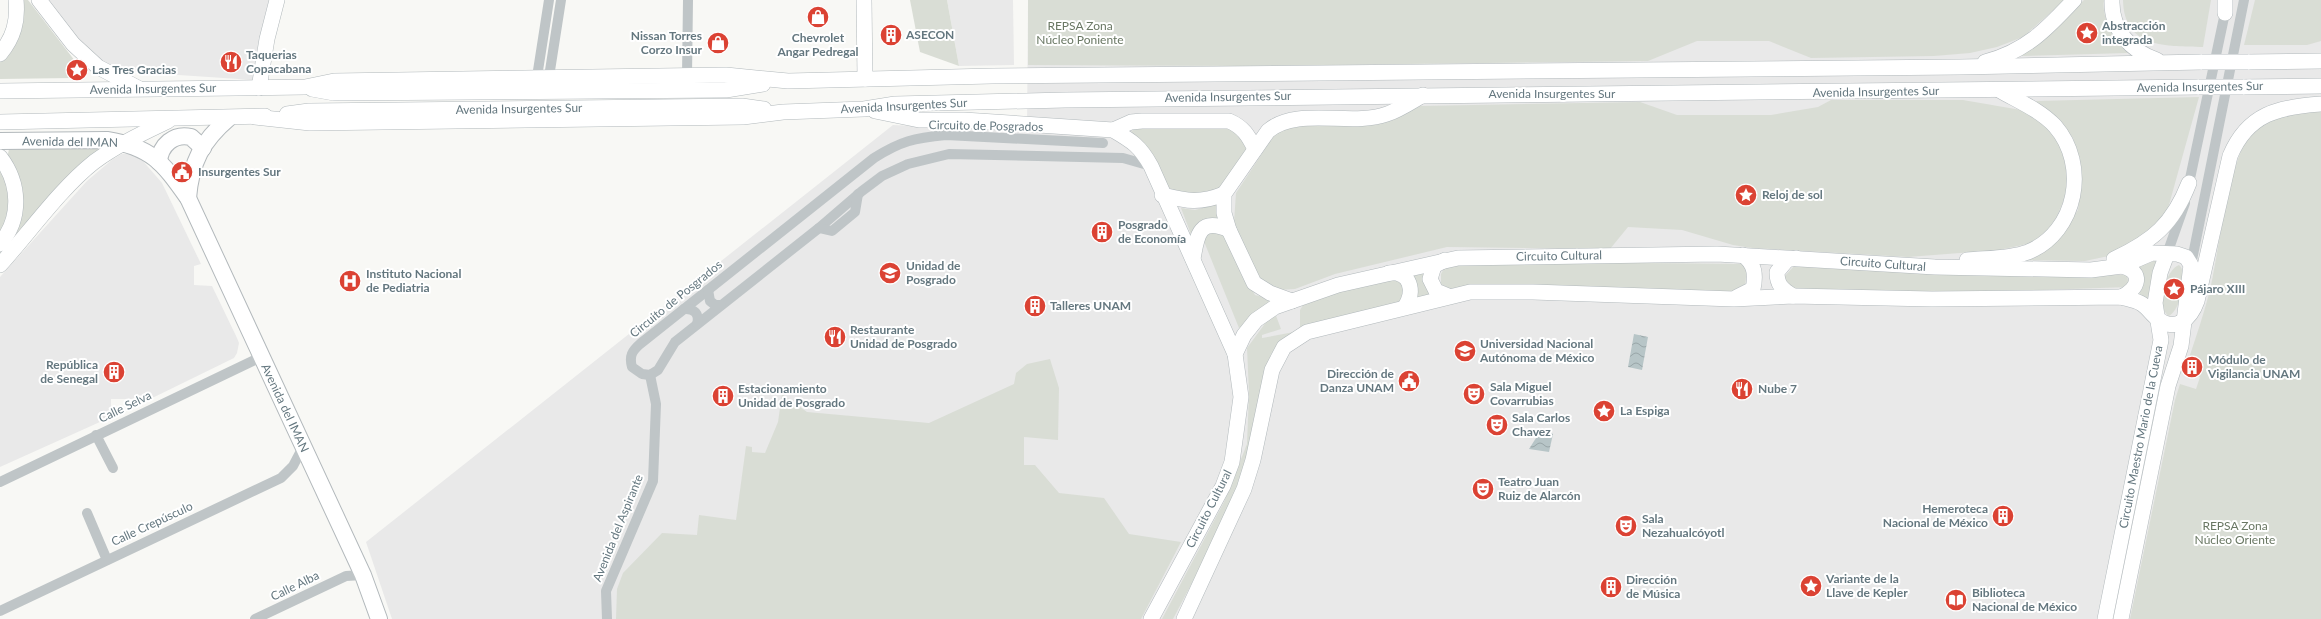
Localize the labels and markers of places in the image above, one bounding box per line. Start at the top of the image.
shop icon: Chevrolet Angar Pedregal [805,4,831,30]
place label: Abstracción integrada [2101,18,2166,47]
place icon: Abstracción integrada [2074,20,2100,46]
building icon: ASECON [878,22,904,48]
place label: ASECON [905,27,954,42]
place label: Nissan Torres Corzo Insur [631,28,703,57]
shop icon: Nissan Torres Corzo Insur [705,30,731,56]
place label: Chevrolet Angar Pedregal [776,30,859,59]
place label: Taquerias Copacabana [246,47,311,76]
restaurant icon: Taquerias Copacabana [218,49,244,75]
place icon: Las Tres Gracias [64,57,90,83]
place label: Las Tres Gracias [92,62,176,77]
public building icon: Insurgentes Sur [169,159,195,185]
place label: Insurgentes Sur [198,164,281,179]
place icon: Reloj de sol [1733,182,1759,208]
place label: Reloj de sol [1762,187,1823,202]
place label: Posgrado de Economía [1118,217,1186,246]
building icon: Posgrado de Economía [1089,219,1115,245]
place label: Unidad de Posgrado [906,258,961,287]
school or university icon: Unidad de Posgrado [877,260,903,286]
place label: Instituto Nacional de Pediatria [366,266,461,295]
hospital icon: Instituto Nacional de Pediatria [337,268,363,294]
place icon: Pájaro XIII [2161,276,2187,302]
place label: Pájaro XIII [2190,281,2245,296]
building icon: Talleres UNAM [1022,293,1048,319]
place label: Talleres UNAM [1050,298,1131,313]
place label: Restaurante Unidad de Posgrado [850,322,957,351]
restaurant icon: Restaurante Unidad de Posgrado [822,324,848,350]
place label: Universidad Nacional Autónoma de México [1479,336,1595,365]
school or university icon: Universidad Nacional Autónoma de México [1452,338,1478,364]
place label: Módulo de Vigilancia UNAM [2207,352,2300,381]
building icon: Módulo de Vigilancia UNAM [2179,354,2205,380]
place label: República de Senegal [40,357,98,386]
building icon: República de Senegal [101,359,127,385]
place label: Dirección de Danza UNAM [1320,366,1395,395]
public building icon: Dirección de Danza UNAM [1396,368,1422,394]
restaurant icon: Nube 7 [1729,376,1755,402]
place label: Sala Miguel Covarrubias [1490,379,1554,408]
place label: Estacionamiento Unidad de Posgrado [738,381,845,410]
theatre icon: Sala Miguel Covarrubias [1461,381,1487,407]
place label: Nube 7 [1758,381,1797,396]
building icon: Estacionamiento Unidad de Posgrado [710,383,736,409]
place icon: La Espiga [1591,398,1617,424]
place label: La Espiga [1620,403,1670,418]
place label: Sala Carlos Chavez [1512,410,1570,439]
theatre icon: Sala Carlos Chavez [1484,412,1510,438]
place label: Teatro Juan Ruiz de Alarcón [1498,474,1581,503]
theatre icon: Teatro Juan Ruiz de Alarcón [1470,476,1496,502]
place label: Hemeroteca Nacional de México [1883,501,1988,530]
building icon: Hemeroteca Nacional de México [1990,503,2016,529]
place label: Sala Nezahualcóyotl [1642,511,1724,540]
theatre icon: Sala Nezahualcóyotl [1613,513,1639,539]
place label: Variante de la Llave de Kepler [1825,571,1908,600]
place label: Dirección de Música [1626,572,1680,601]
place icon: Variante de la Llave de Kepler [1798,573,1824,599]
building icon: Dirección de Música [1598,574,1624,600]
place label: Biblioteca Nacional de México [1972,585,2077,614]
library icon: Biblioteca Nacional de México [1943,587,1969,613]

